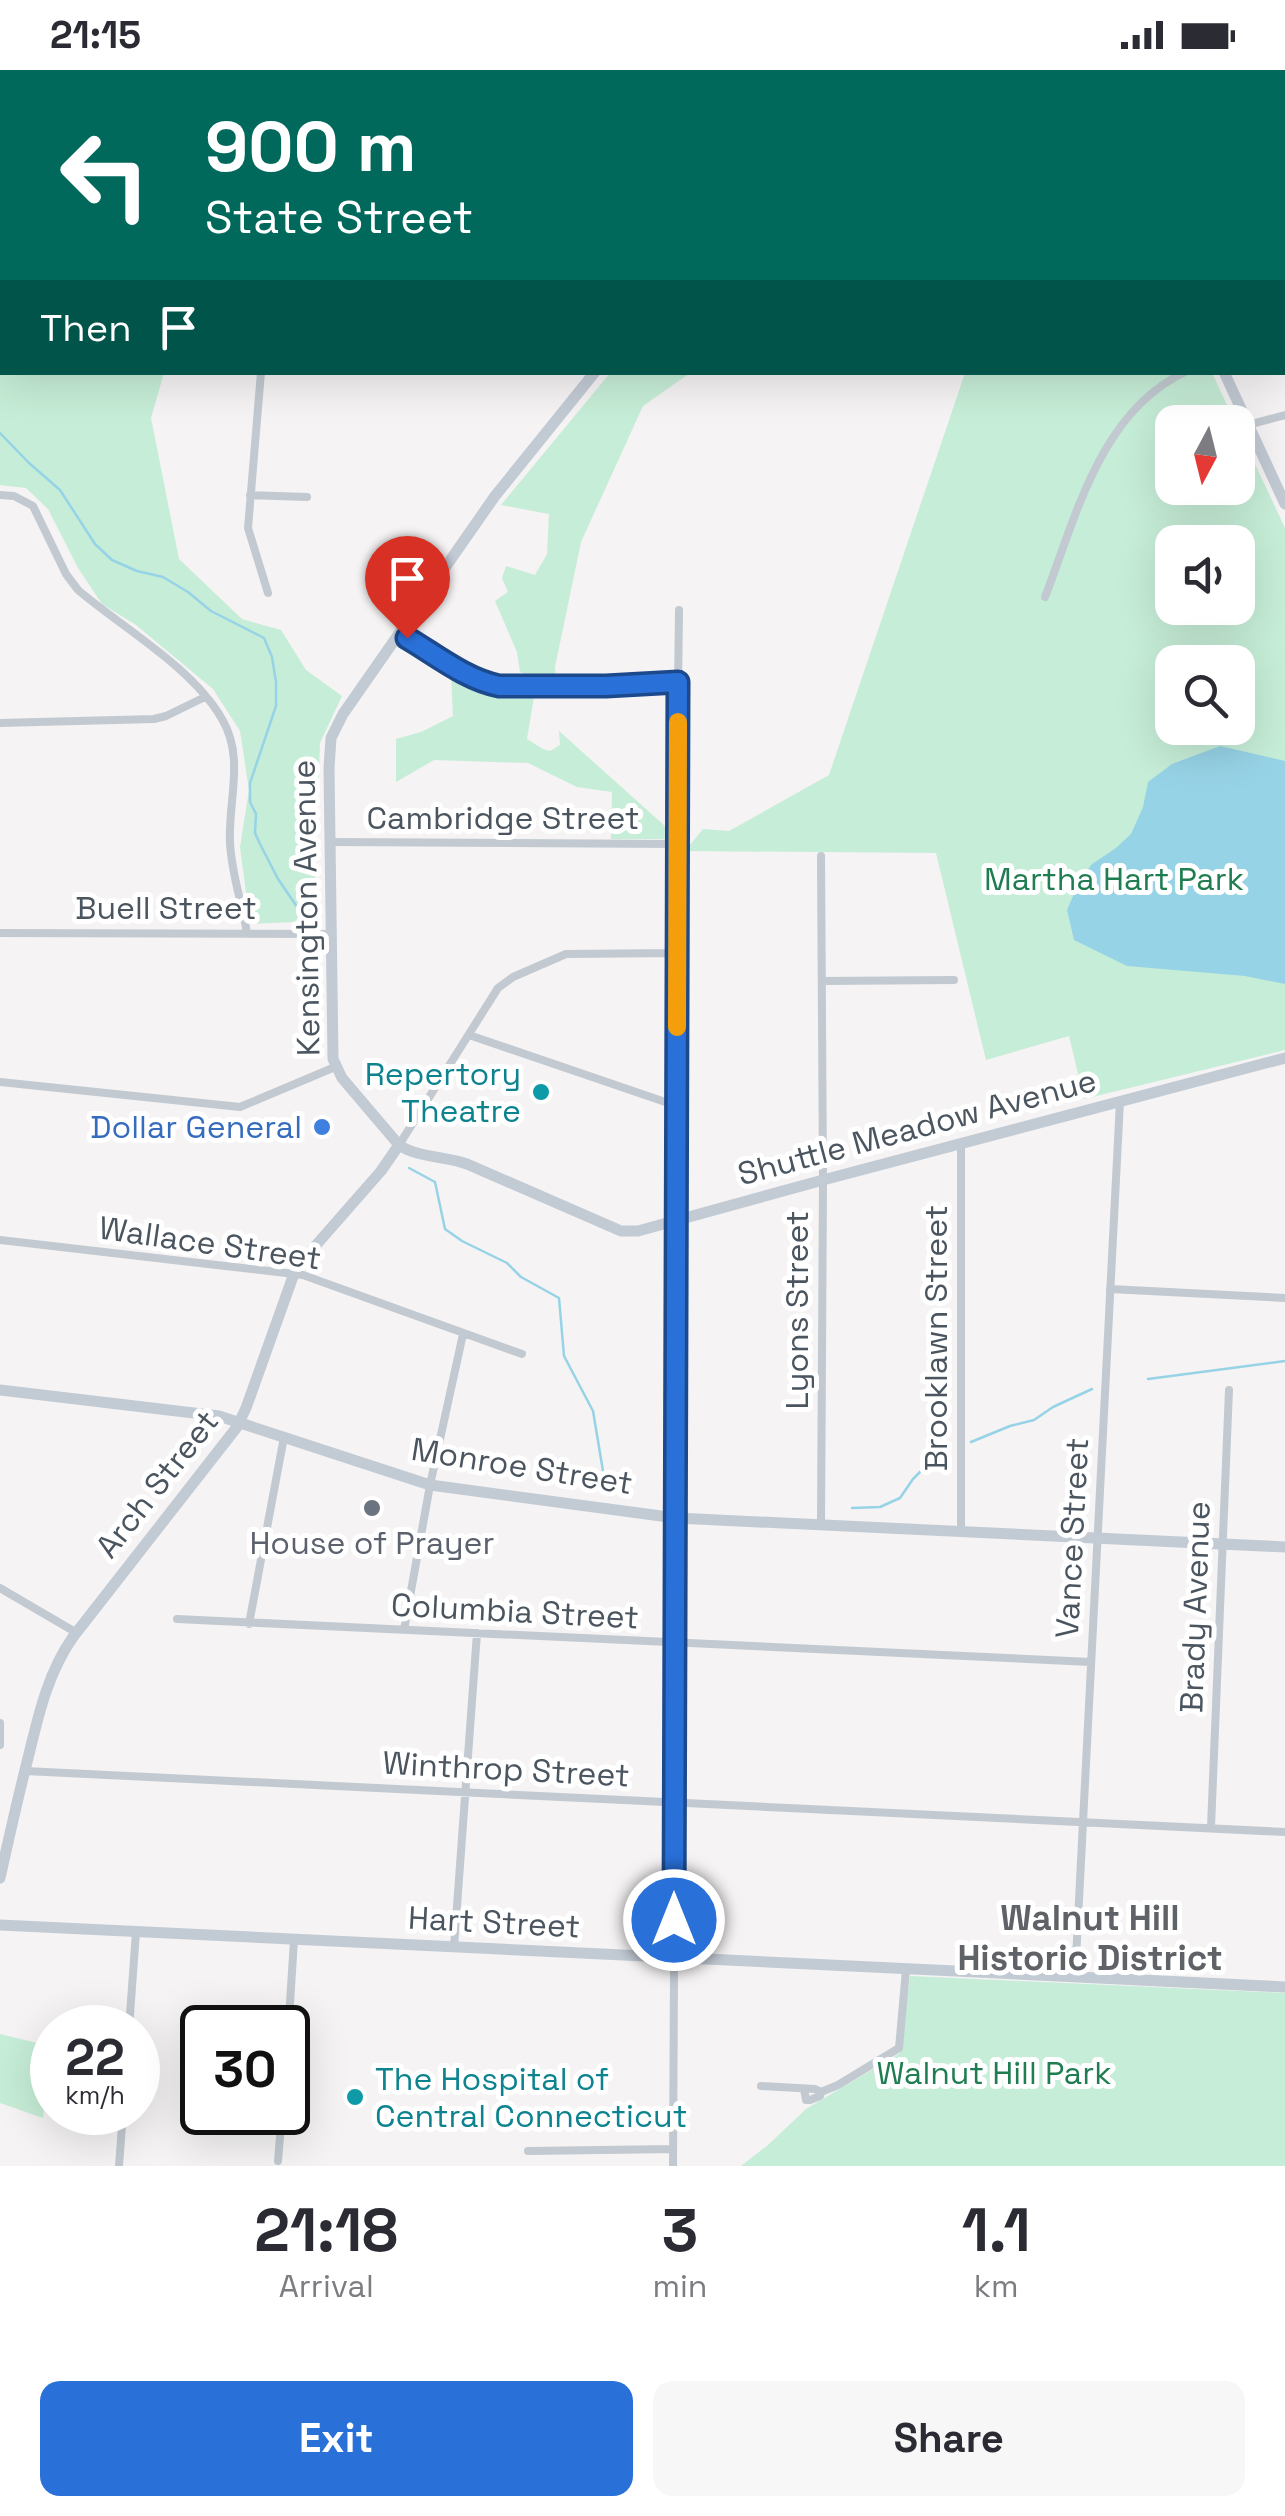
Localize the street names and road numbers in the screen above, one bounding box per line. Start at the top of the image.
street label: Kensington Avenue [283,759,329,1057]
street label: Cambridge Street [366,798,640,838]
street label: Buell Street [75,888,257,928]
street label: Shuttle Meadow Avenue [733,1060,1101,1194]
street label: Brooklawn Street [916,1205,956,1471]
street label: Wallace Street [96,1208,324,1278]
street label: Lyons Street [777,1210,817,1410]
street label: Arch Street [87,1402,227,1566]
street label: Monroe Street [409,1429,635,1503]
street label: Vance Street [1047,1437,1097,1639]
street label: Brady Avenue [1171,1501,1219,1713]
street label: Columbia Street [390,1585,640,1637]
street label: Winthrop Street [382,1743,630,1795]
street label: Hart Street [407,1898,581,1946]

